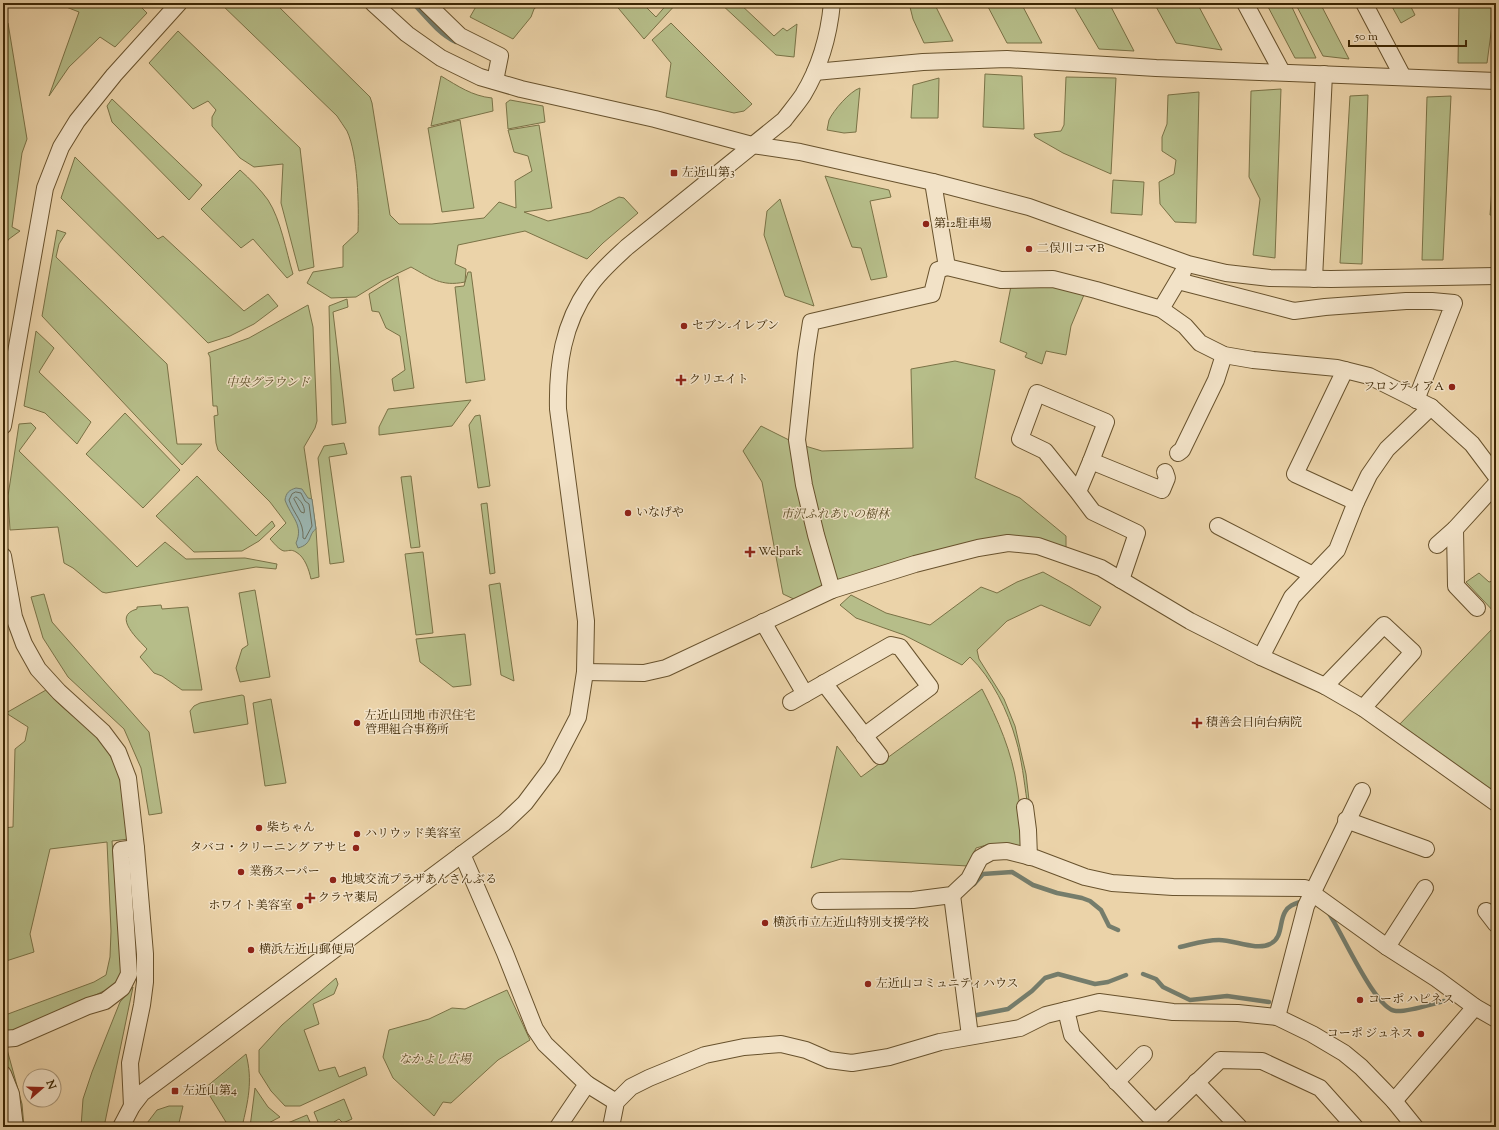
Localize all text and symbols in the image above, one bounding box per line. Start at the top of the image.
scale bar [1349,22,1466,48]
text: 50 m [1354,28,1378,46]
place label: 左近山第3 [682,164,735,182]
marker: 左近山第3 [669,168,679,178]
place label: 第12駐車場 [934,215,992,233]
marker: 第12駐車場 [921,219,931,229]
place label: 二俣川コマB [1037,240,1105,258]
marker: 二俣川コマB [1024,244,1034,254]
place label: セブン-イレブン [692,317,779,335]
marker: セブン-イレブン [679,321,689,331]
place label: クリエイト [689,371,749,389]
park label: 中央グラウンド [226,374,311,392]
marker: クリエイト [676,375,686,385]
place label: フロンティアA [1363,378,1444,396]
marker: フロンティアA [1447,382,1457,392]
place label: いなげや [636,504,684,522]
park label: 市沢ふれあいの樹林 [781,506,891,524]
marker: いなげや [623,508,633,518]
place label: Welpark [758,543,802,561]
marker: Welpark [745,547,755,557]
place label: 左近山団地 市沢住宅 管理組合事務所 [365,707,476,739]
place label: 積善会日向台病院 [1206,714,1302,732]
marker: 積善会日向台病院 [1191,717,1203,729]
marker: 左近山団地 市沢住宅 管理組合事務所 [352,718,362,728]
place label: 柴ちゃん [267,819,315,837]
marker: 柴ちゃん [254,823,264,833]
place label: ハリウッド美容室 [365,825,461,843]
marker: ハリウッド美容室 [352,829,362,839]
place label: タバコ・クリーニング アサヒ [190,839,348,857]
marker: タバコ・クリーニング アサヒ [351,843,361,853]
place label: 業務スーパー [249,863,320,881]
marker: 業務スーパー [236,867,246,877]
place label: 地域交流プラザあんさんぶる [341,871,497,889]
marker: 地域交流プラザあんさんぶる [328,875,338,885]
place label: クラヤ薬局 [318,889,378,907]
marker: クラヤ薬局 [305,893,315,903]
place label: ホワイト美容室 [208,897,292,915]
marker: ホワイト美容室 [295,901,305,911]
place label: 横浜市立左近山特別支援学校 [773,914,929,932]
marker: 横浜市立左近山特別支援学校 [760,918,770,928]
place label: 横浜左近山郵便局 [259,941,355,959]
marker: 横浜左近山郵便局 [246,945,256,955]
place label: 左近山コミュニティハウス [876,975,1018,993]
marker: 左近山コミュニティハウス [863,979,873,989]
place label: コーポ ハピネス [1368,991,1455,1009]
marker: コーポ ハピネス [1355,995,1365,1005]
place label: コーポ ジュネス [1327,1025,1413,1043]
marker: コーポ ジュネス [1416,1029,1426,1039]
park label: なかよし広場 [399,1051,472,1069]
north arrow [22,1068,62,1108]
text: N [41,1077,60,1092]
place label: 左近山第4 [183,1082,237,1100]
marker: 左近山第4 [170,1086,180,1096]

